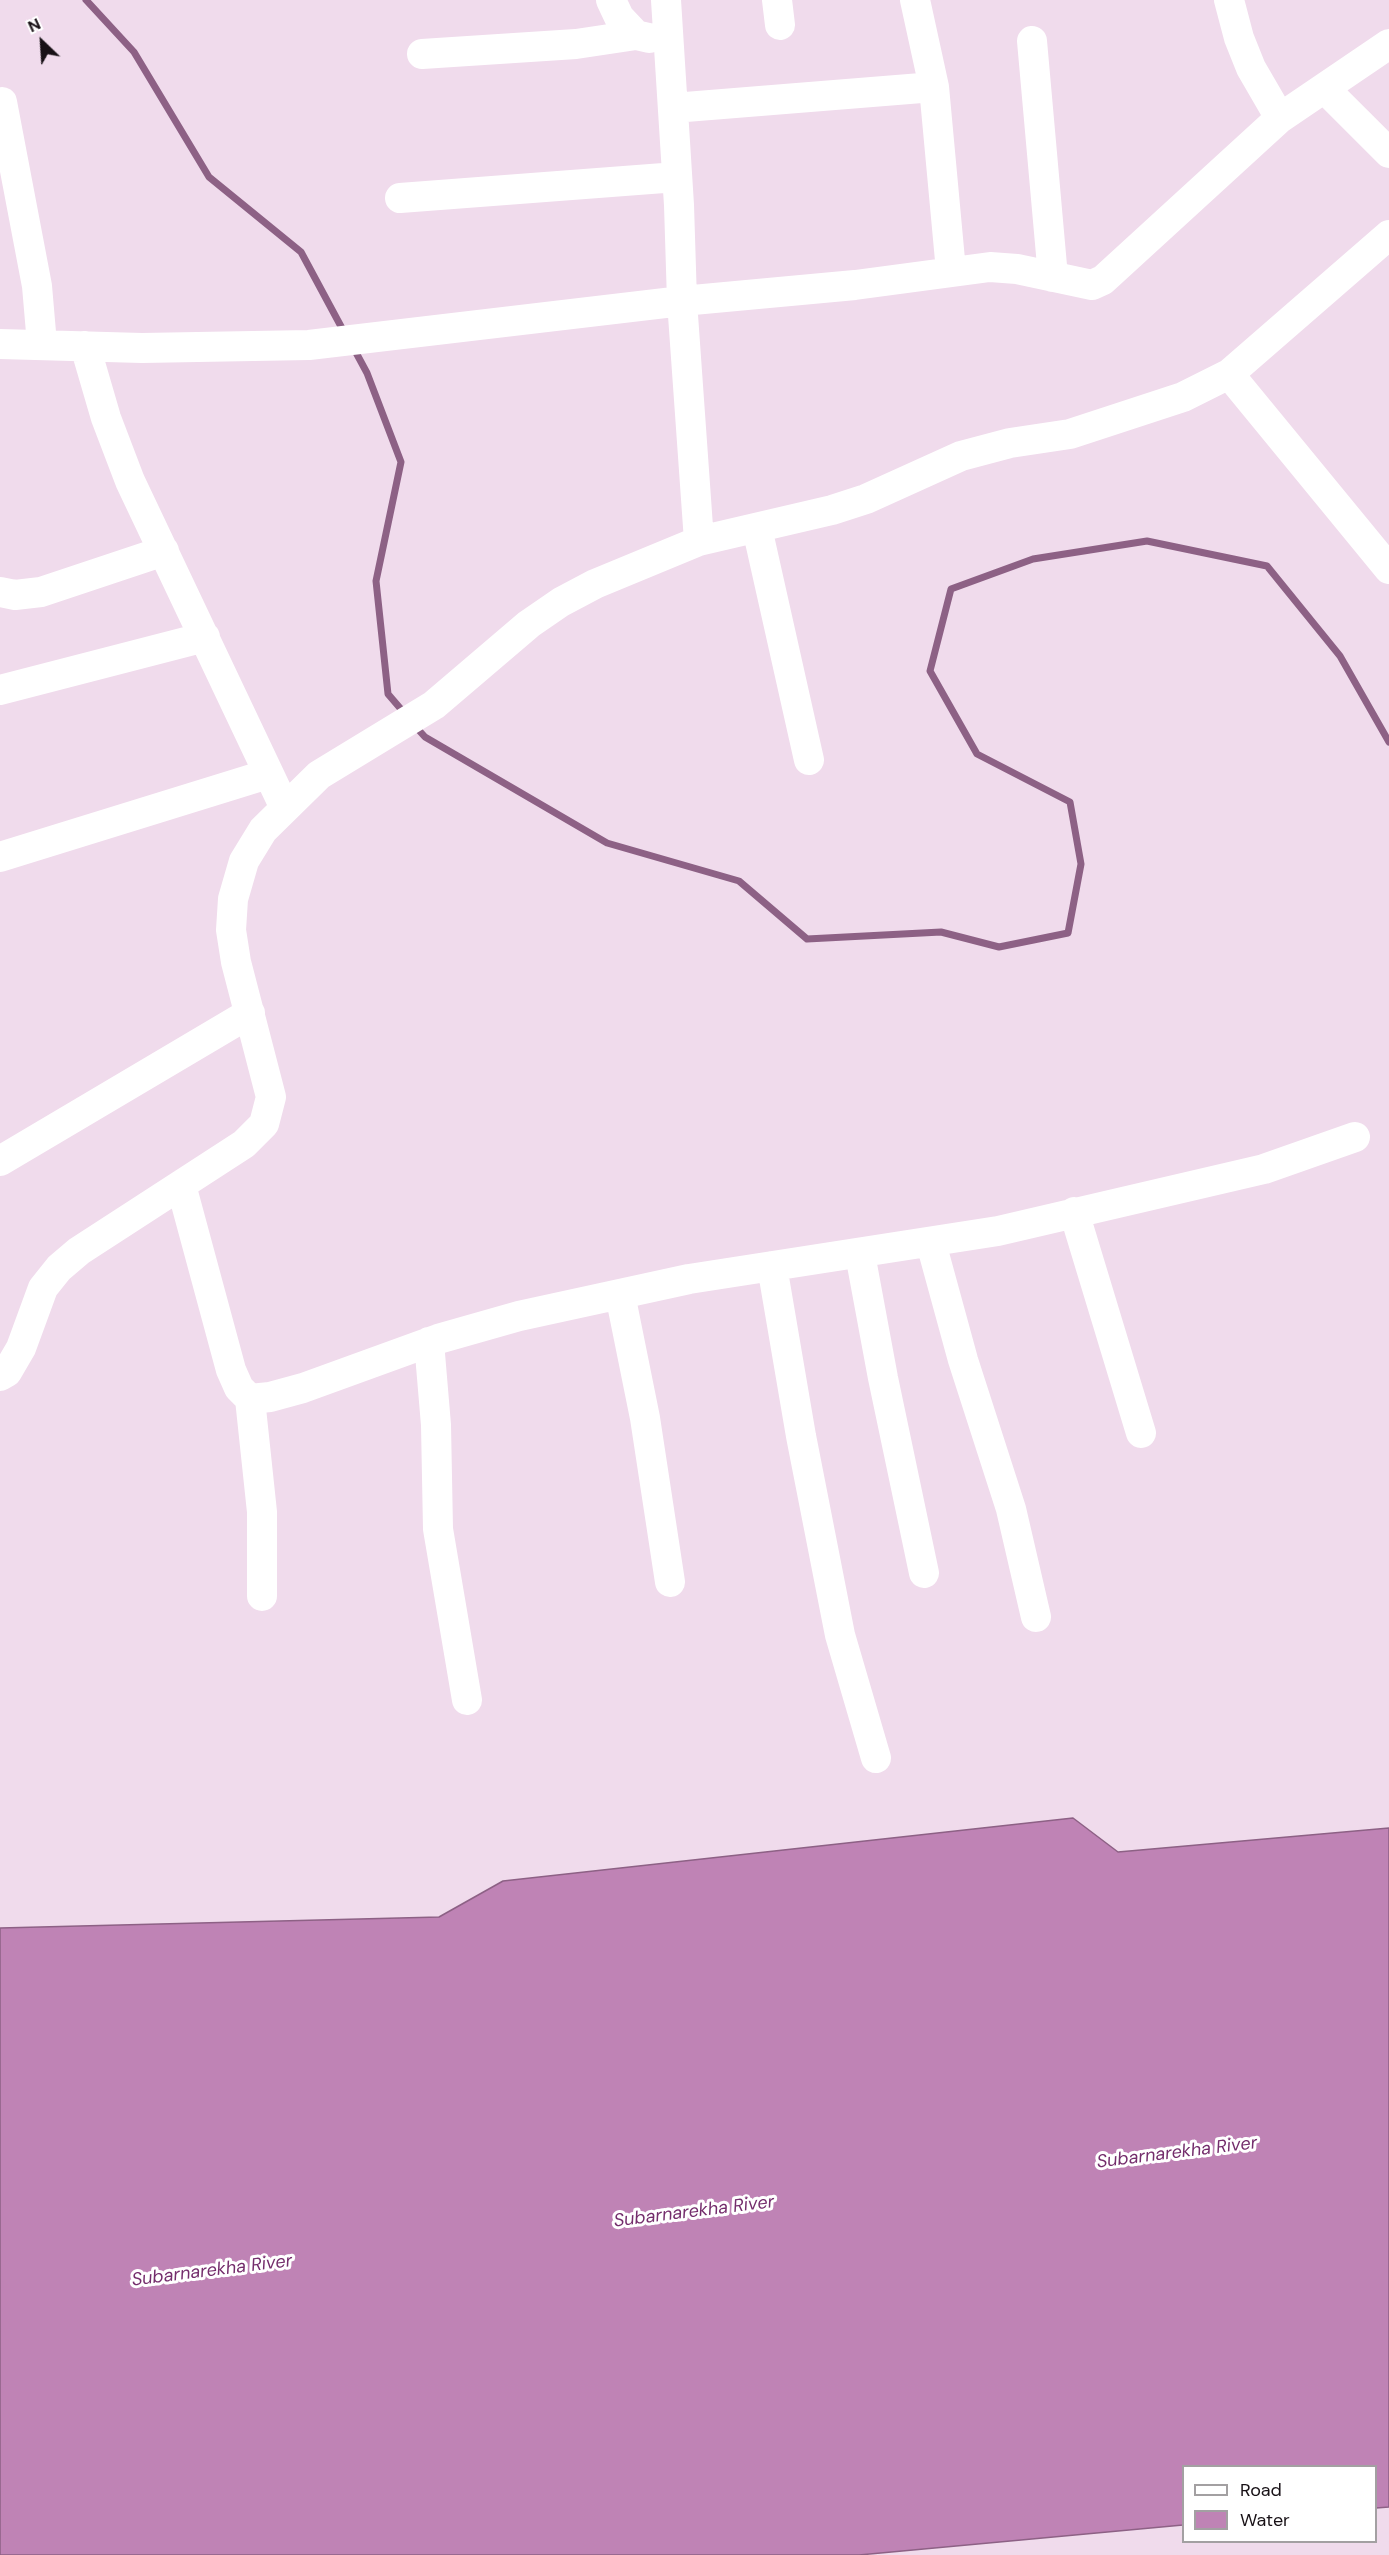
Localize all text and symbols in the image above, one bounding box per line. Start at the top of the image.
north arrow [12,12,72,72]
text: N [24,13,44,37]
water label: Subarnarekha River [1095,2132,1259,2174]
water label: Subarnarekha River [612,2191,776,2233]
water label: Subarnarekha River [130,2250,294,2292]
legend [1182,2465,1377,2543]
text: Road [1240,2478,1282,2502]
text: Water [1240,2508,1290,2532]

